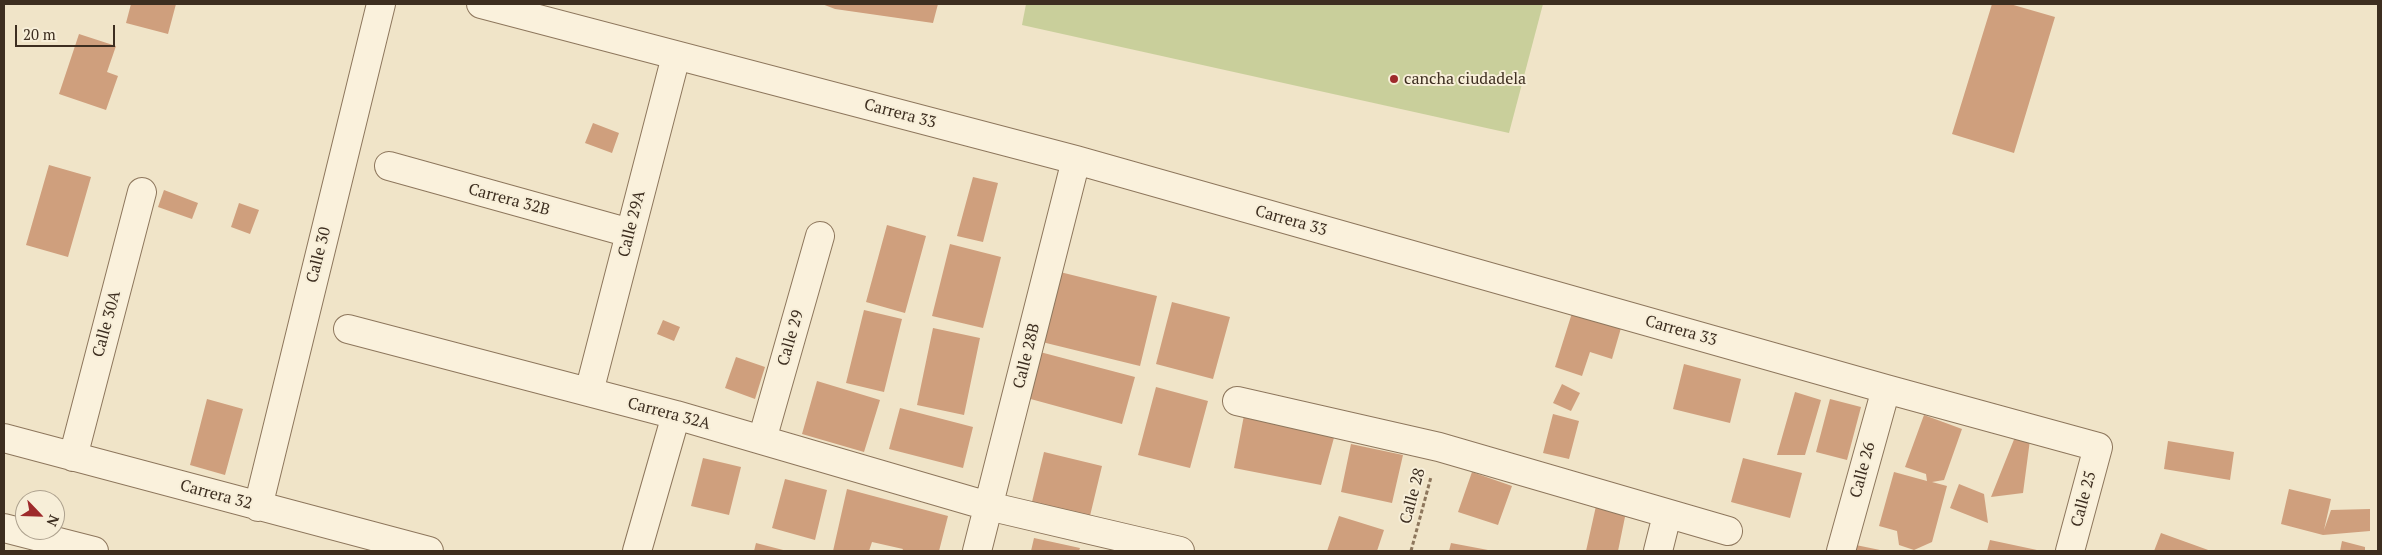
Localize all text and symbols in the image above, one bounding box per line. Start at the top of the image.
scale bar [18,15,118,47]
text: 20 m [23,24,56,44]
place label: cancha ciudadela [1404,69,1526,89]
marker: cancha ciudadela [1388,73,1400,85]
street label: Carrera 33 [862,95,938,133]
street label: Carrera 32B [466,180,552,220]
street label: Calle 29A [614,189,650,259]
street label: Carrera 33 [1253,202,1329,240]
street label: Calle 30 [303,225,335,285]
street label: Calle 30A [89,289,125,359]
street label: Calle 29 [774,308,808,368]
street label: Carrera 33 [1643,312,1719,350]
street label: Calle 28B [1010,321,1044,391]
street label: Carrera 32A [626,394,712,434]
street label: Calle 26 [1846,440,1880,500]
street label: Calle 28 [1396,466,1430,526]
street label: Calle 25 [2067,469,2101,529]
street label: Carrera 32 [178,476,254,514]
north arrow [15,490,65,540]
text: N [42,512,64,530]

